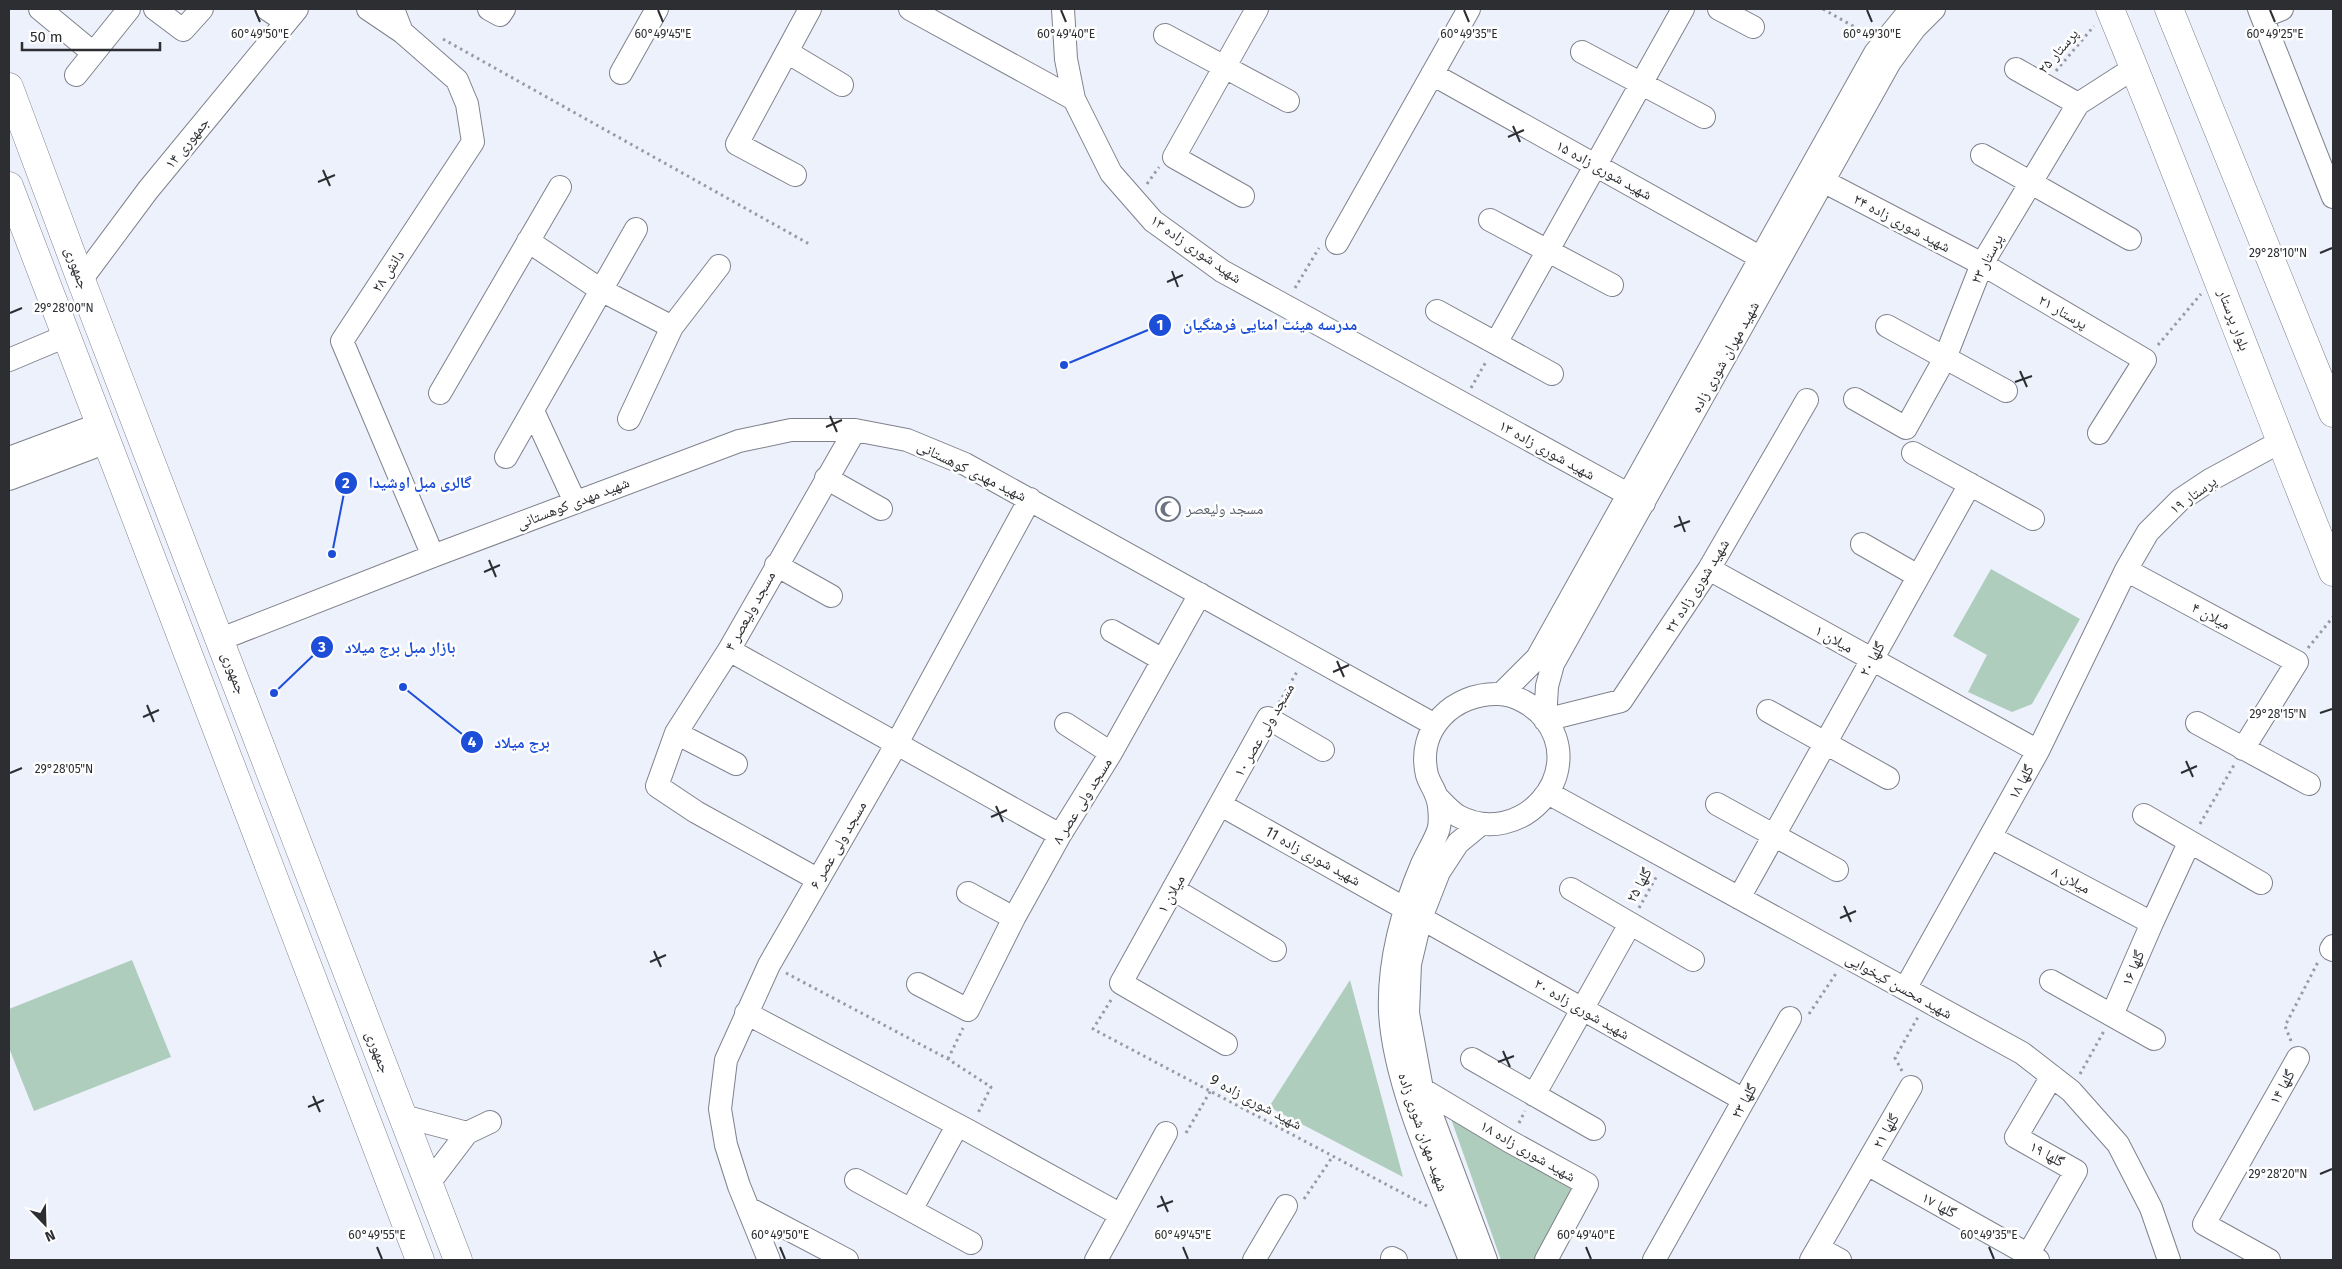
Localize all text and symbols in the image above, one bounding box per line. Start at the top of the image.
scale bar [22,20,160,52]
street label: پرستار ۲۵ [2034,25,2082,77]
text: 60°49'50"E [231,27,289,41]
text: 60°49'45"E [634,27,692,41]
text: 60°49'40"E [1037,27,1095,41]
text: 60°49'35"E [1440,27,1498,41]
text: 60°49'30"E [1843,27,1901,41]
text: 60°49'25"E [2246,27,2304,41]
text: 50 m [30,28,63,46]
street label: جمهوری ۱۴ [161,113,214,173]
street label: شهید شوری زاده ۱۵ [1552,136,1655,205]
street label: شهید شوری زاده ۲۴ [1850,190,1954,257]
street label: شهید شوری زاده ۱۳ [1146,211,1245,288]
street label: پرستار ۲۳ [1967,231,2007,287]
street label: جمهوری [60,244,93,292]
text: 29°28'10"N [2249,246,2307,260]
street label: دانش ۲۸ [368,247,409,296]
street label: بلوار پرستار [2214,286,2254,353]
street label: پرستار ۲۱ [2035,291,2091,333]
street label: شهید مهران شوری زاده [1687,298,1764,416]
text: 29°28'00"N [34,301,94,315]
callout: مدرسه هیئت امنایی فرهنگیان [1148,309,1367,340]
text: مدرسه هیئت امنایی فرهنگیان [1183,315,1357,334]
text: 1 [1157,316,1163,334]
street label: شهید شوری زاده ۱۳ [1495,416,1598,485]
street label: شهید مهدی کوهستانی [914,437,1030,506]
callout: گالری مبل اوشیدا [334,467,482,498]
street label: پرستار ۱۹ [2166,472,2220,518]
text: گالری مبل اوشیدا [368,473,472,492]
street label: شهید مهدی کوهستانی [514,473,632,534]
text: 2 [342,474,350,492]
mosque icon: مسجد ولیعصر [1155,496,1181,522]
place label: مسجد ولیعصر [1185,500,1264,518]
street label: شهید شوری زاده ۲۲ [1661,536,1734,637]
street label: مسجد ولیعصر ۴ [721,568,779,654]
street label: میلان ۴ [2188,598,2233,635]
street label: میلان ۱ [1811,621,1856,658]
callout: بازار مبل برج میلاد [310,632,466,663]
text: 3 [317,638,326,656]
text: بازار مبل برج میلاد [345,638,455,658]
street label: گلها ۲۰ [1855,638,1889,679]
street label: جمهوری [217,649,250,697]
street label: مسجد ولی عصر ۱۰ [1230,680,1299,781]
text: 29°28'15"N [2249,707,2307,721]
callout: برج میلاد [460,727,560,758]
text: 4 [468,733,477,751]
text: برج میلاد [494,733,550,753]
street label: مسجد ولی عصر ۸ [1048,754,1117,848]
street label: گلها ۱۸ [2004,761,2038,802]
text: 29°28'05"N [35,762,93,776]
street label: مسجد ولی عصر ۶ [806,798,871,893]
street label: شهید شوری زاده 11 [1262,822,1364,891]
street label: میلان ۸ [2048,862,2093,899]
street label: گلها ۲۵ [1622,864,1656,905]
street label: میلان ۱ [1153,872,1190,917]
street label: گلها ۱۶ [2118,947,2149,988]
street label: شهید محسن کیخوایی [1842,949,1956,1024]
street label: شهید شوری زاده ۲۰ [1531,974,1633,1045]
street label: جمهوری [361,1028,394,1076]
street label: گلها ۱۴ [2265,1066,2299,1107]
street label: شهید شوری زاده 9 [1206,1070,1305,1135]
street label: شهید مهران شوری زاده [1393,1070,1452,1194]
street label: گلها ۲۳ [1727,1080,1761,1121]
street label: گلها ۲۱ [1869,1110,1903,1151]
street label: شهید شوری زاده ۱۸ [1477,1116,1579,1187]
street label: گلها ۱۹ [2027,1137,2068,1171]
text: 29°28'20"N [2249,1167,2307,1181]
street label: گلها ۱۷ [1919,1188,1960,1222]
north arrow [20,1199,70,1249]
text: N [42,1226,57,1245]
text: 60°49'55"E [348,1228,406,1242]
text: 60°49'50"E [751,1228,809,1242]
text: 60°49'45"E [1154,1228,1212,1242]
text: 60°49'40"E [1557,1228,1615,1242]
text: 60°49'35"E [1960,1228,2018,1242]

